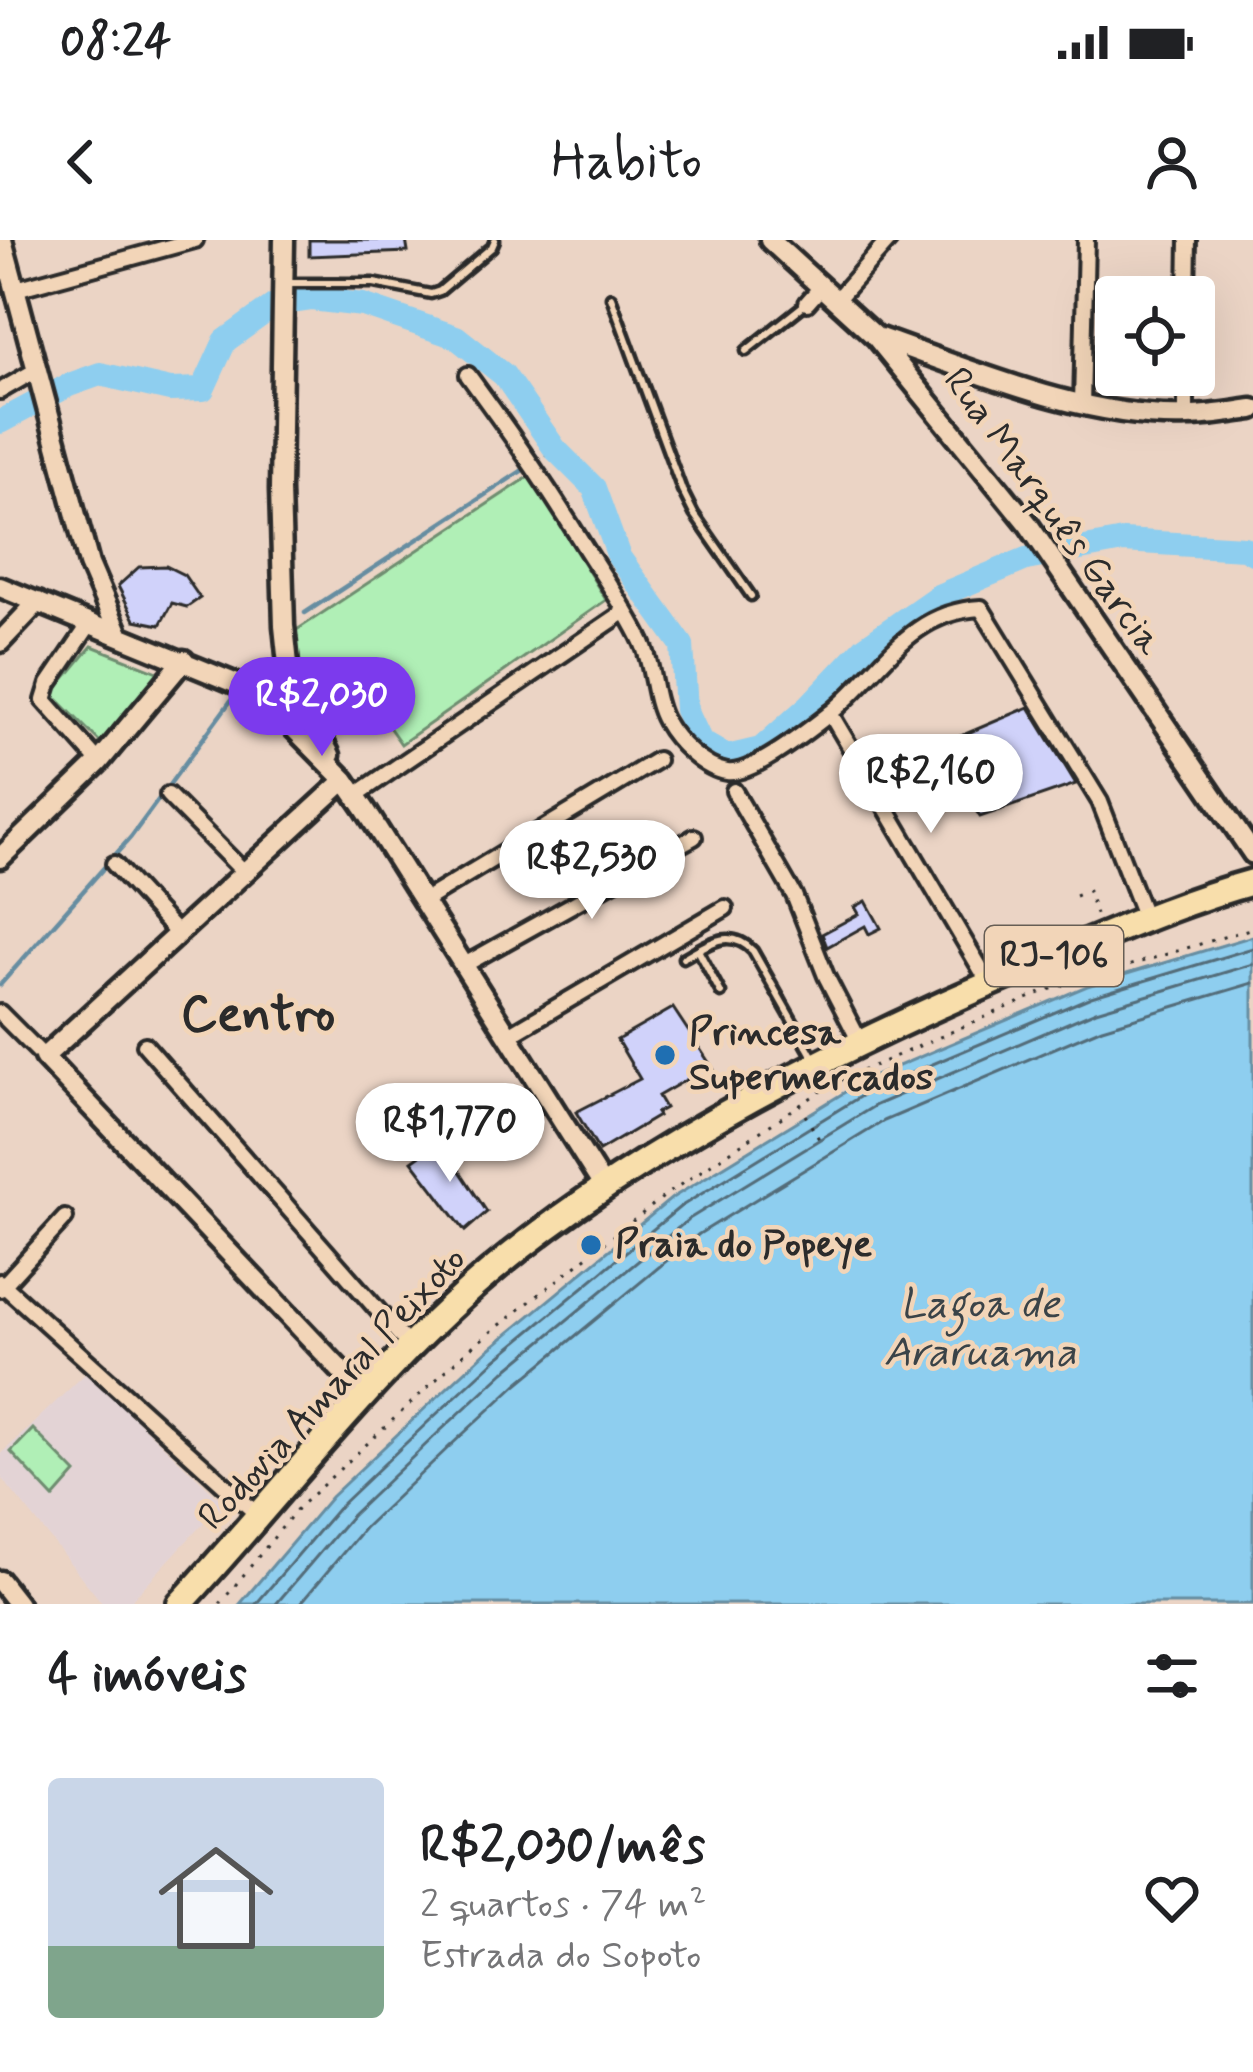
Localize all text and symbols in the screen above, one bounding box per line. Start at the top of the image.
text: 08:24 [60,13,171,72]
text: Habito [551,127,702,198]
icon: back [48,129,114,195]
icon: person [1139,129,1205,195]
map controls [1095,276,1215,396]
button: locate [1095,276,1215,396]
street label: Rua Marquês Garcia [930,358,1174,666]
pin: R$2,030 [211,657,433,759]
text: R$2,030 [255,670,389,721]
pin: R$2,160 [820,734,1042,836]
text: R$2,160 [866,747,996,798]
pin: R$2,530 [481,820,703,922]
text: R$2,530 [526,833,658,884]
road number: RJ-106 [985,926,1123,986]
district label: Centro [181,983,335,1049]
place label: Princesa Supermercados [689,1008,933,1104]
marker: Princesa Supermercados [652,1042,678,1068]
pin: R$1,770 [339,1083,561,1185]
text: R$1,770 [383,1096,517,1147]
place label: Praia do Popeye [615,1220,872,1271]
marker: Praia do Popeye [578,1232,604,1258]
street label: Rodovia Amaral Peixoto [188,1236,478,1542]
water label: Lagoa de Araruama [884,1278,1076,1381]
text: 4 imóveis [48,1643,247,1709]
icon: filters [1139,1643,1205,1709]
text: R$2,030/mês [420,1814,705,1880]
icon: home [144,1826,288,1970]
icon: heart [1139,1865,1205,1931]
text: 2 quartos · 74 m² [420,1880,706,1931]
text: Estrada do Sopoto [420,1931,701,1982]

